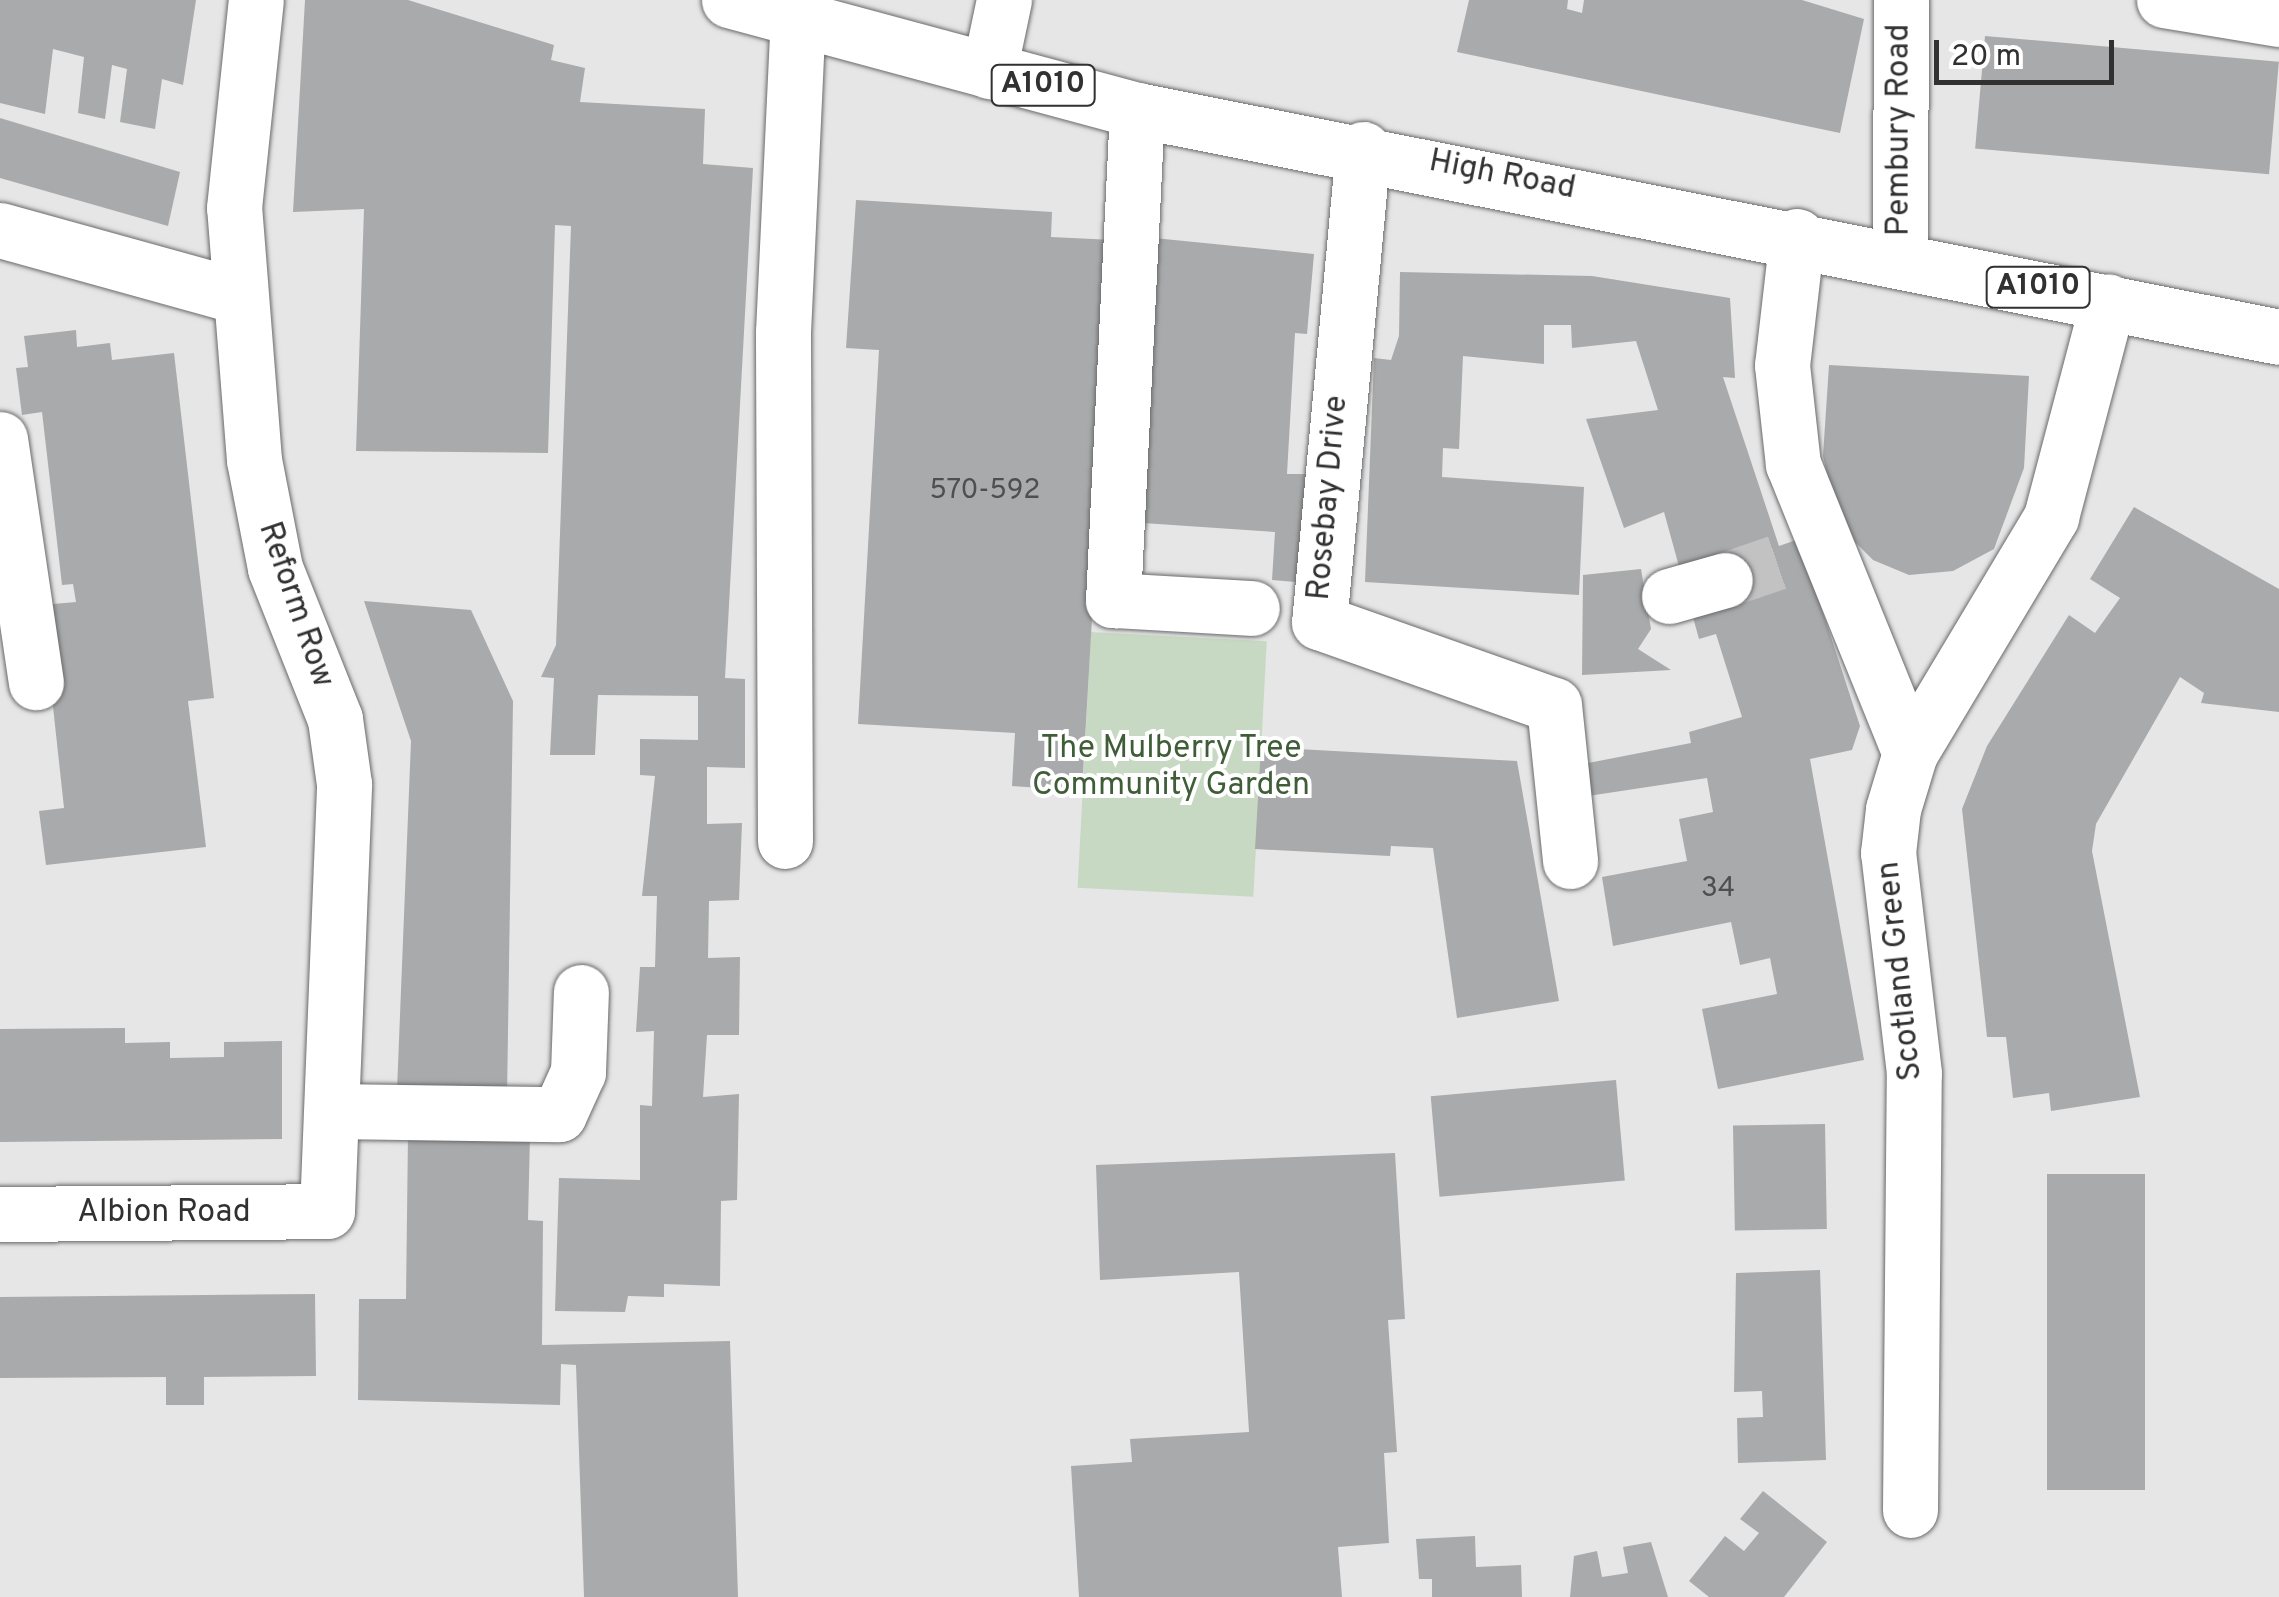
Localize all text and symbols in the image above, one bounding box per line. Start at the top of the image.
scale bar [1939,20,2119,82]
street label: Pembury Road [1881,24,1919,236]
text: 20 m [1951,39,2021,76]
road number: A1010 [990,60,1096,110]
street label: High Road [1426,143,1578,209]
road number: A1010 [1986,262,2090,312]
street label: Rosebay Drive [1301,394,1357,602]
house number: 570-592 [930,474,1040,508]
street label: Reform Row [249,517,341,693]
park label: The Mulberry Tree Community Garden [1032,731,1310,806]
street label: Scotland Green [1870,859,1932,1083]
house number: 34 [1701,872,1735,906]
street label: Albion Road [77,1194,251,1232]

